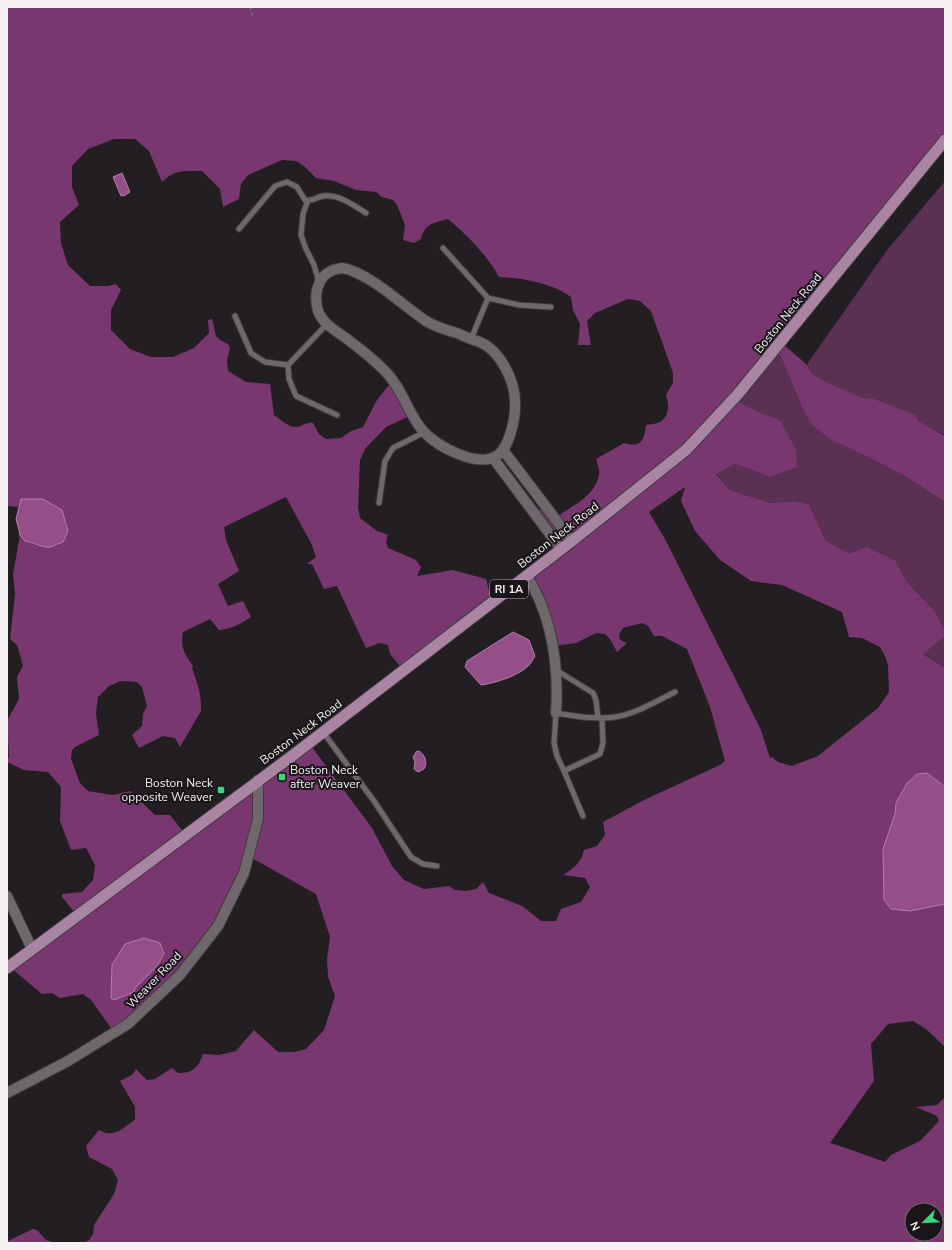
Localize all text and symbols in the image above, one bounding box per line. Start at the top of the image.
street label: Boston Neck Road [751,269,825,357]
street label: Boston Neck Road [514,498,602,572]
road number: RI 1A [490,580,528,598]
street label: Boston Neck Road [257,696,345,768]
place label: Boston Neck after Weaver [290,762,361,792]
marker: Boston Neck after Weaver [277,772,287,782]
place label: Boston Neck opposite Weaver [122,775,214,805]
marker: Boston Neck opposite Weaver [216,785,226,795]
street label: Weaver Road [123,948,185,1012]
north arrow [904,1202,944,1242]
text: N [907,1219,924,1233]

